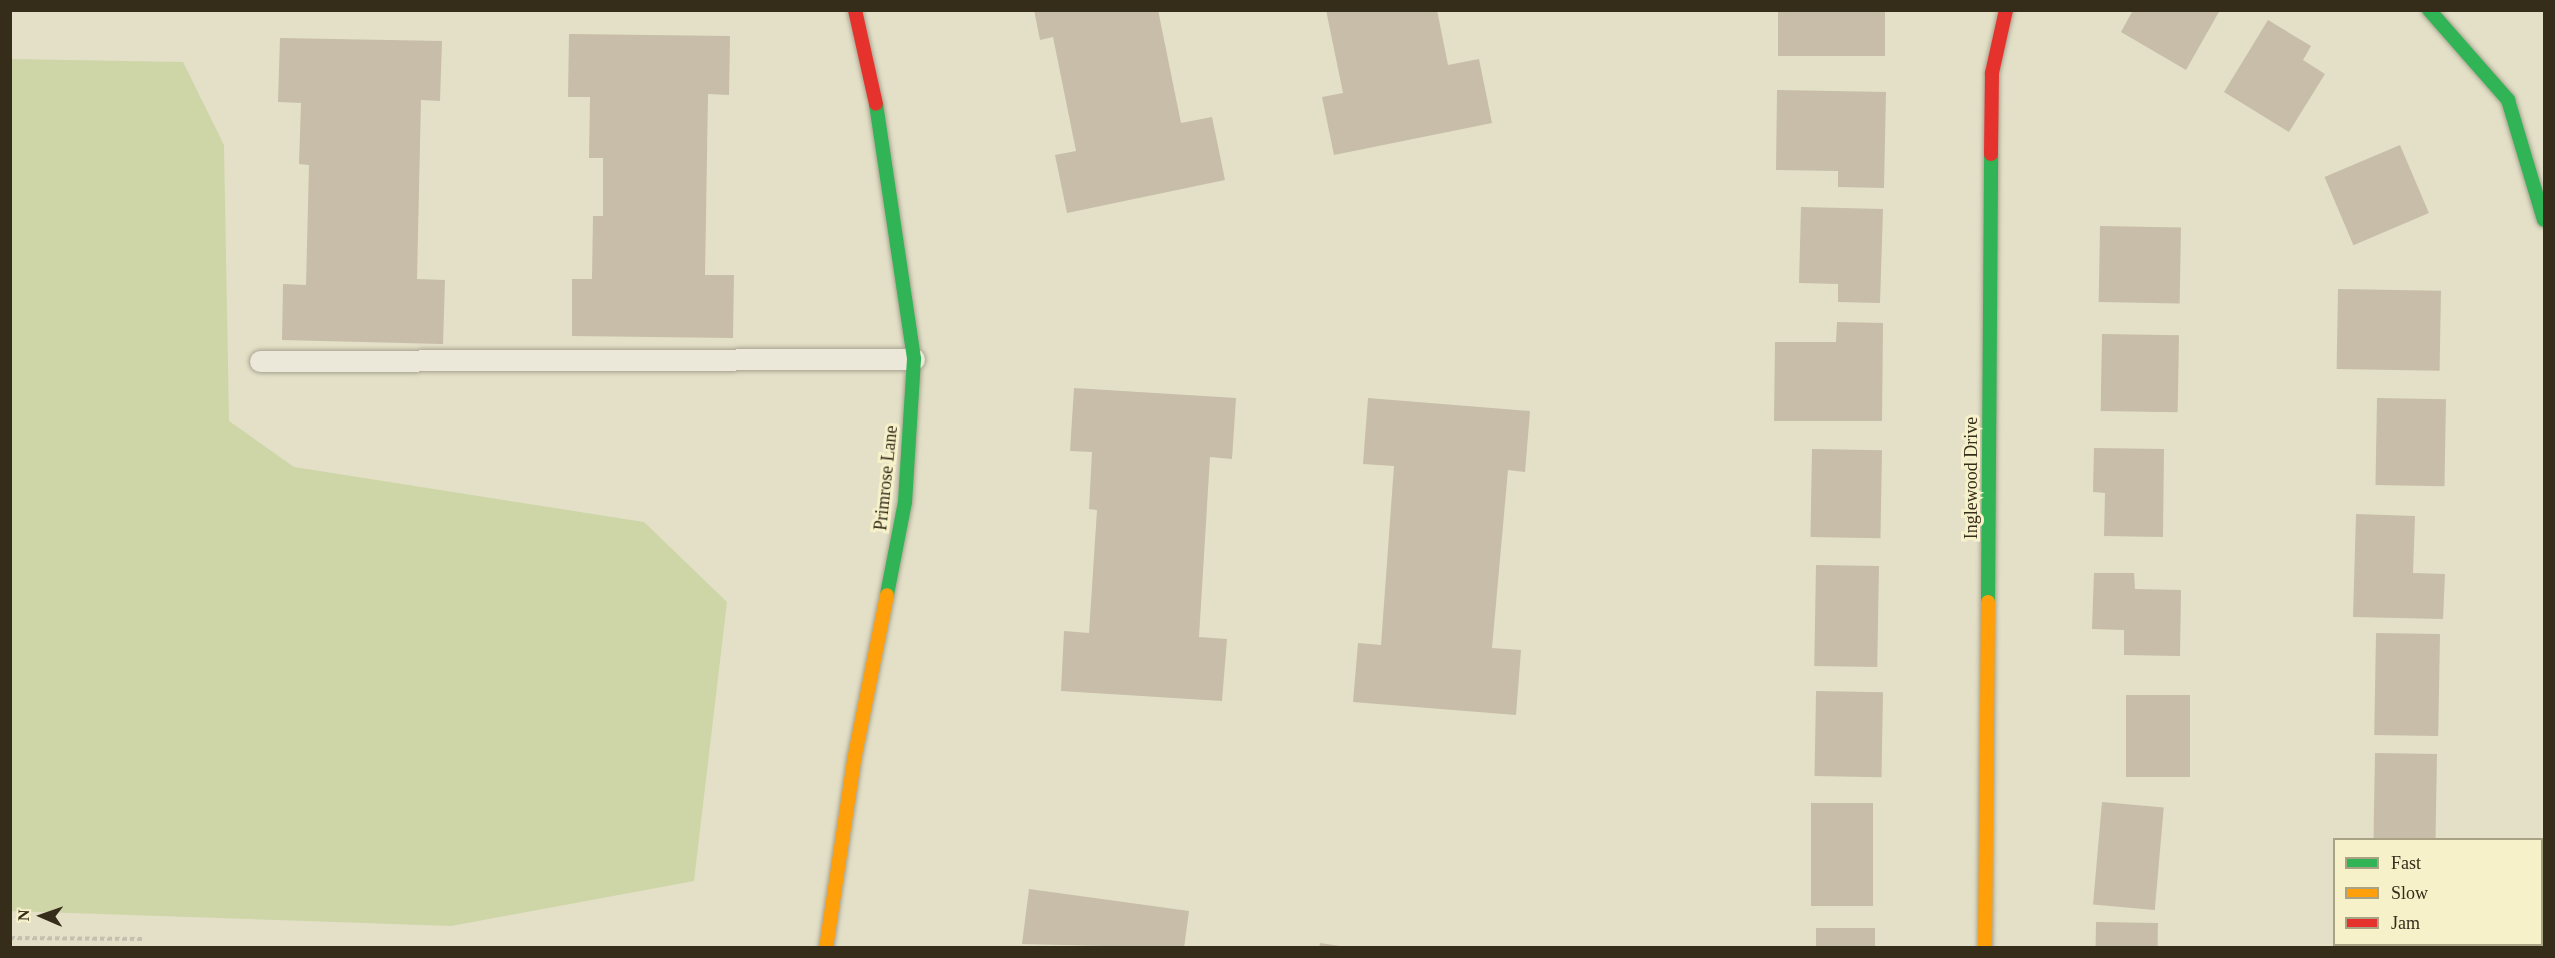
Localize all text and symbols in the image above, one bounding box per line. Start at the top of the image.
street label: Inglewood Drive [1960,417,1982,539]
street label: Primrose Lane [870,424,902,532]
legend [2333,838,2543,946]
text: Fast [2391,853,2421,873]
text: Slow [2391,883,2428,903]
north arrow [12,886,72,946]
text: N [15,909,32,921]
text: Jam [2391,913,2420,933]

